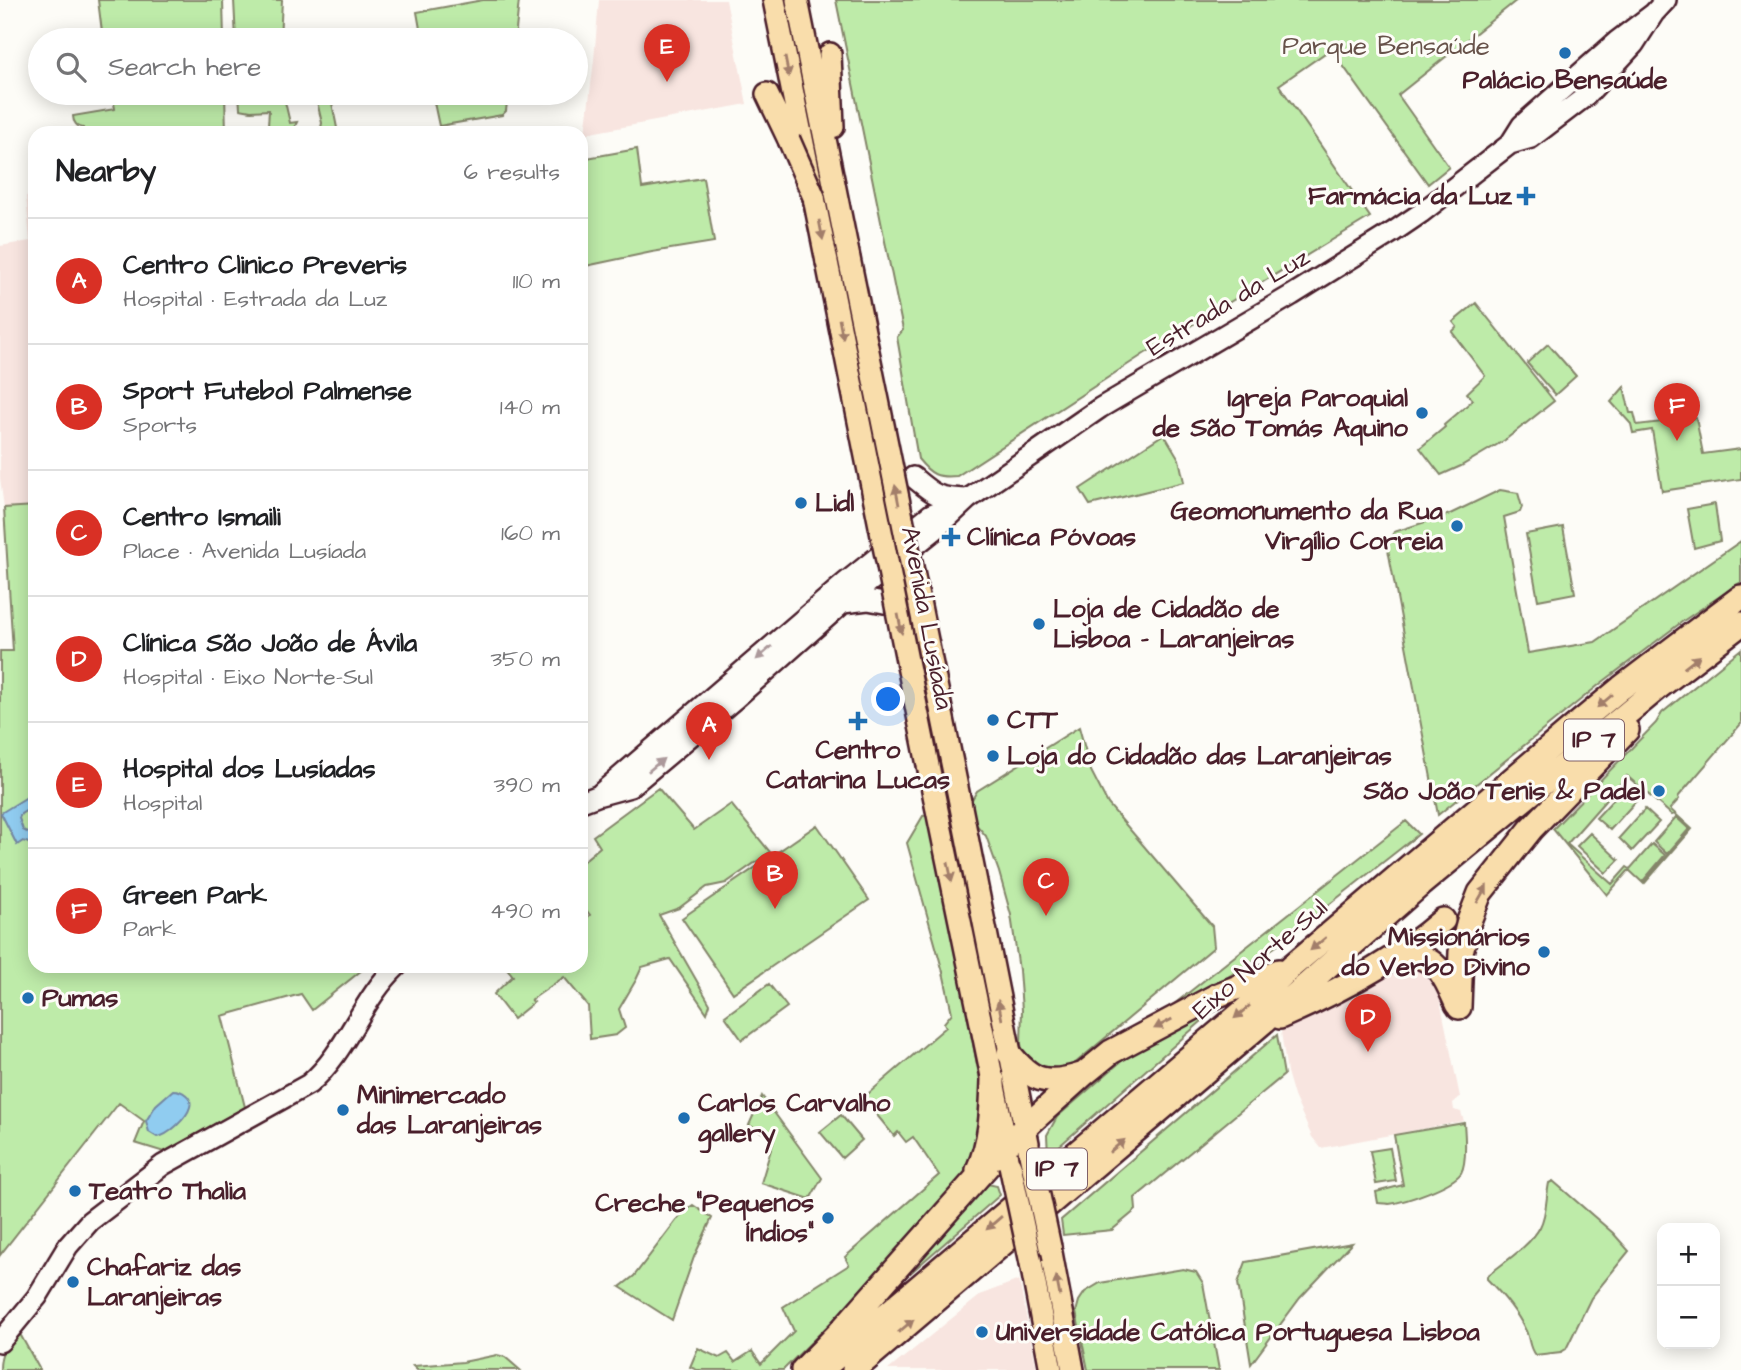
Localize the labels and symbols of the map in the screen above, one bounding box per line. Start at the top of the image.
pin: E [644,24,690,82]
park label: Parque Bensaúde [1282,28,1490,64]
marker: Palácio Bensaúde [1557,45,1573,61]
one-way arrow [782,56,793,78]
place label: Palácio Bensaúde [1463,62,1667,98]
place label: Farmácia da Luz [1308,178,1513,214]
marker: Farmácia da Luz [1518,188,1534,204]
one-way arrow [815,219,826,241]
street label: Estrada da Luz [1140,239,1316,365]
one-way arrow [835,318,846,340]
place label: Igreja Paroquial de São Tomás Aquino [1152,380,1408,446]
pin: F [1654,383,1700,441]
marker: Igreja Paroquial de São Tomás Aquino [1414,405,1430,421]
one-way arrow [892,484,903,506]
place label: Lidl [815,485,854,521]
place label: Geomonumento da Rua Virgílio Correia [1170,493,1444,562]
marker: Lidl [793,495,809,511]
marker: Geomonumento da Rua Virgílio Correia [1449,518,1465,534]
place label: Clínica Póvoas [967,519,1136,555]
street label: Avenida Lusíada [892,523,962,713]
marker: Clínica Póvoas [941,527,961,547]
place label: Loja de Cidadão de Lisboa - Laranjeiras [1053,591,1294,657]
one-way arrow [894,613,905,635]
marker: Loja de Cidadão de Lisboa - Laranjeiras [1031,616,1047,632]
one-way arrow [755,645,773,660]
one-way arrow [1682,654,1700,669]
your location [871,682,905,716]
one-way arrow [1596,694,1614,709]
pin: A [686,702,732,760]
place label: CTT [1007,702,1059,738]
marker: Centro Catarina Lucas [848,711,868,731]
marker: CTT [985,712,1001,728]
road number: IP 7 [1564,720,1624,760]
place label: Centro Catarina Lucas [766,732,950,798]
place label: Loja do Cidadão das Laranjeiras [1007,738,1392,774]
marker: Loja do Cidadão das Laranjeiras [985,748,1001,764]
one-way arrow [647,757,665,773]
place label: São João Tenis & Padel [1363,773,1645,809]
marker: São João Tenis & Padel [1651,783,1667,799]
pin: B [752,851,798,909]
pin: C [1023,858,1069,916]
one-way arrow [944,861,955,883]
one-way arrow [1476,884,1488,903]
street label: Eixo Norte-Sul [1185,890,1335,1028]
place label: Missionários do Verbo Divino [1340,919,1530,985]
one-way arrow [1309,936,1327,952]
marker: Missionários do Verbo Divino [1536,944,1552,960]
place label: Pumas [42,980,118,1016]
marker: Pumas [20,990,36,1006]
pin: D [1345,994,1391,1052]
one-way arrow [994,999,1005,1021]
one-way arrow [1233,1004,1250,1019]
one-way arrow [1153,1019,1173,1030]
place label: Minimercado das Laranjeiras [356,1077,542,1143]
place label: Carlos Carvalho gallery [698,1085,891,1154]
marker: Minimercado das Laranjeiras [335,1102,351,1118]
marker: Carlos Carvalho gallery [676,1110,692,1126]
one-way arrow [1108,1139,1125,1154]
road number: IP 7 [1027,1148,1087,1190]
place label: Teatro Thalia [88,1173,247,1209]
marker: Teatro Thalia [67,1183,83,1199]
place label: Creche "Pequenos Índios" [595,1185,814,1251]
marker: Creche "Pequenos Índios" [820,1210,836,1226]
one-way arrow [985,1215,1002,1230]
place label: Chafariz das Laranjeiras [87,1249,241,1315]
marker: Chafariz das Laranjeiras [65,1274,81,1290]
one-way arrow [1052,1275,1063,1297]
place label: Universidade Católica Portuguesa Lisboa [996,1314,1481,1353]
one-way arrow [898,1319,915,1334]
marker: Universidade Católica Portuguesa Lisboa [974,1324,990,1340]

